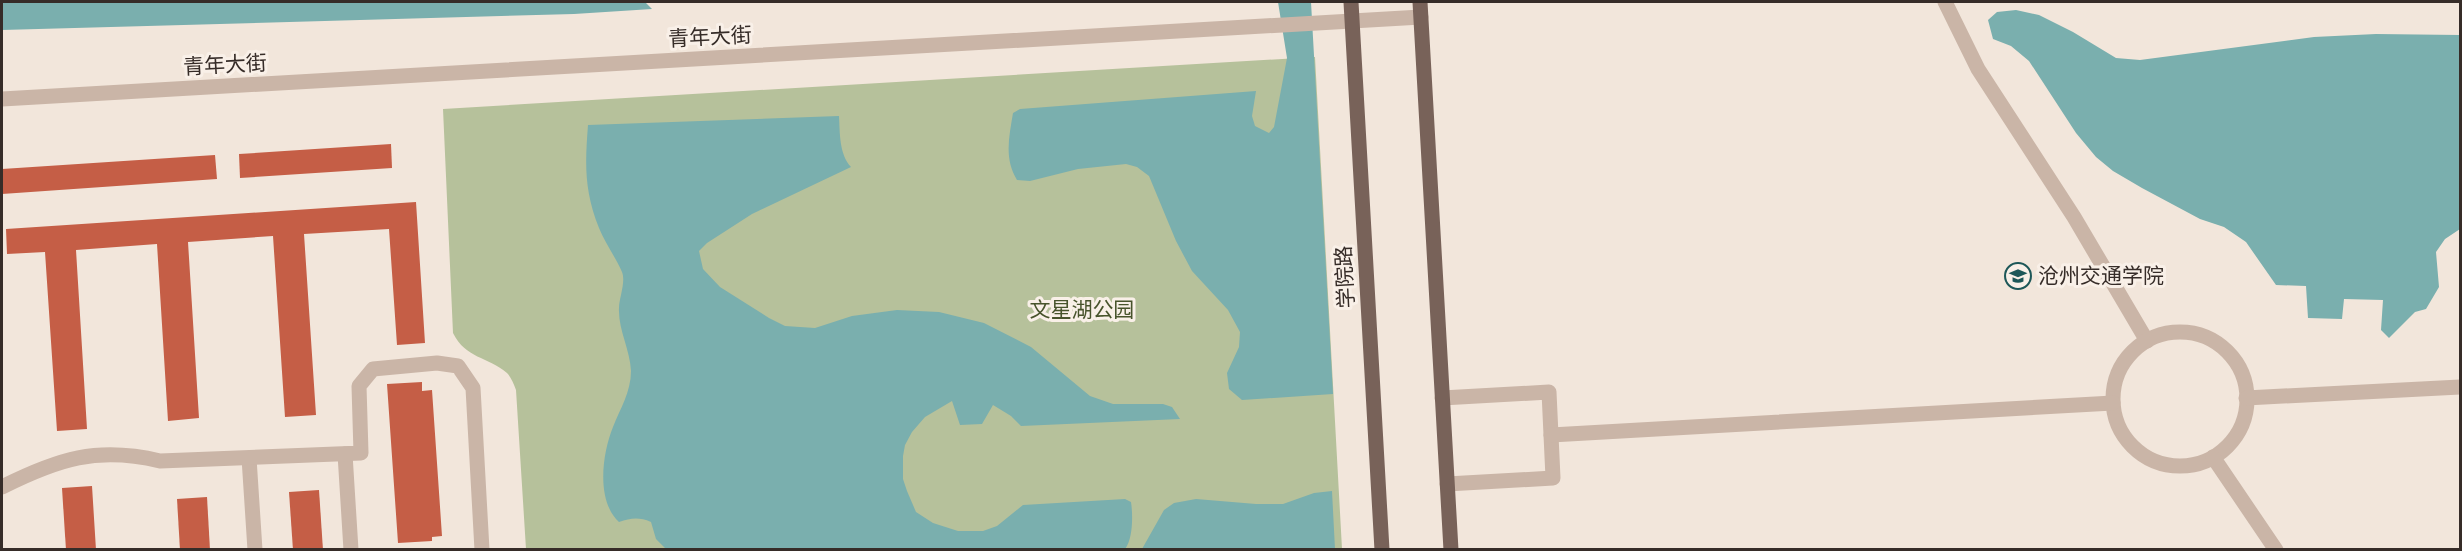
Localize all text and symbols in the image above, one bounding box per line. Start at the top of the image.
street label: 青年大街 [667,20,753,52]
street label: 青年大街 [182,48,268,80]
street label: 学院路 [1328,245,1360,309]
school or university icon: 沧州交通学院 [2003,261,2033,291]
place label: 沧州交通学院 [2038,261,2164,289]
park label: 文星湖公园 [1030,295,1135,323]

